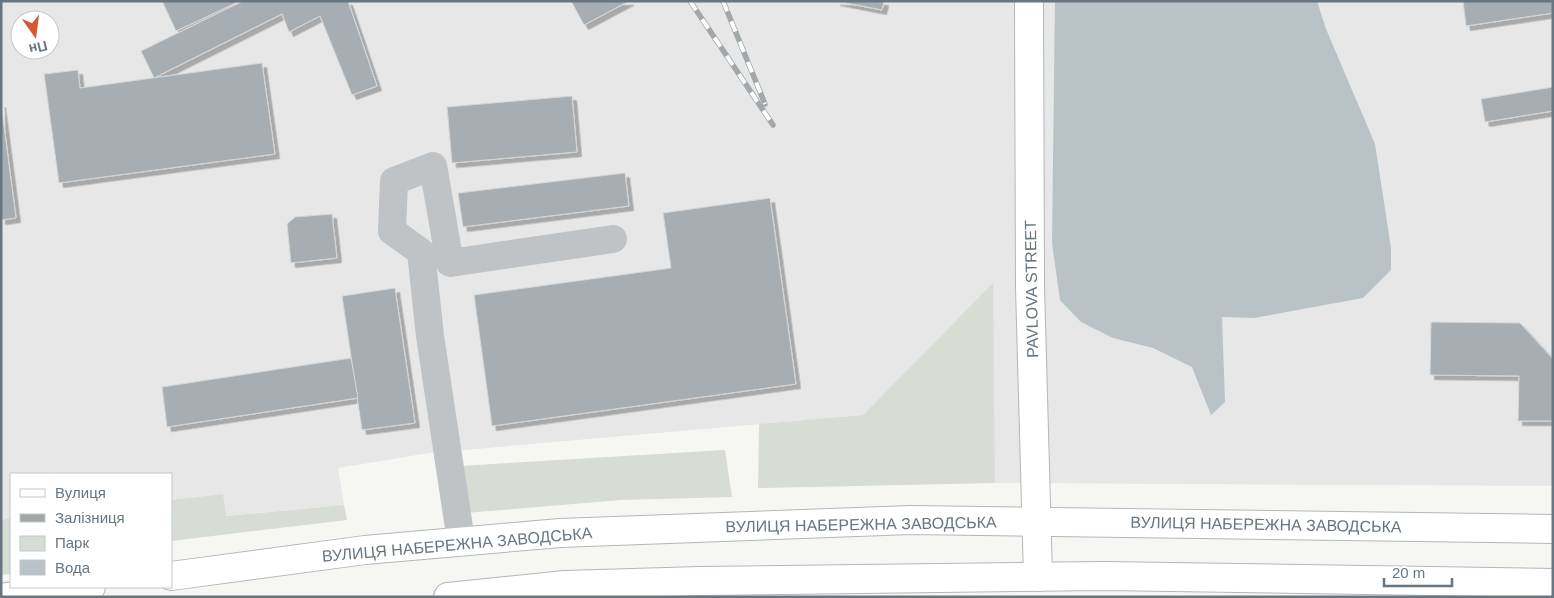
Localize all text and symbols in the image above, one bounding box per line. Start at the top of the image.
north arrow [10,10,60,60]
text: Пн [27,38,49,58]
street label: PAVLOVA STREET [1022,220,1041,358]
legend [10,473,172,588]
text: Вулиця [55,484,106,501]
text: Залізниця [55,509,125,526]
street label: ВУЛИЦЯ НАБЕРЕЖНА ЗАВОДСЬКА [725,514,997,535]
street label: ВУЛИЦЯ НАБЕРЕЖНА ЗАВОДСЬКА [1130,514,1402,535]
street label: ВУЛИЦЯ НАБЕРЕЖНА ЗАВОДСЬКА [321,524,593,565]
text: Парк [55,534,89,551]
scale bar [1384,556,1452,588]
text: Вода [55,559,91,576]
text: 20 m [1392,564,1425,581]

